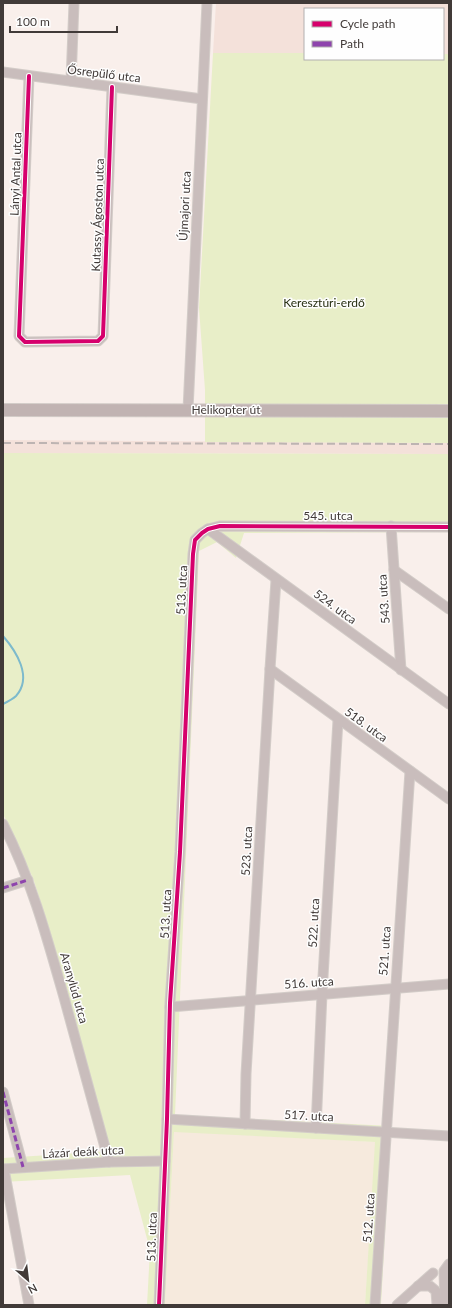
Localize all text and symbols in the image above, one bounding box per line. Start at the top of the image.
scale bar [10,8,117,34]
legend [304,8,444,60]
text: 100 m [16,14,50,29]
text: Cycle path [340,16,395,31]
text: Path [340,36,364,51]
street label: Ősrepülő utca [66,62,142,85]
street label: Lányi Antal utca [7,132,24,216]
street label: Kutassy Ágoston utca [88,158,107,272]
street label: Újmajori utca [175,171,194,241]
park label: Keresztúri-erdő [283,295,365,310]
street label: Helikopter út [191,402,261,417]
street label: 545. utca [303,508,353,523]
street label: 513. utca [173,565,190,615]
street label: 543. utca [374,574,393,624]
street label: 524. utca [311,586,360,627]
street label: 518. utca [342,704,391,745]
street label: 523. utca [238,826,255,876]
street label: 513. utca [157,889,174,939]
street label: 522. utca [305,898,322,948]
street label: 521. utca [375,926,394,976]
street label: Aranylúd utca [57,951,92,1025]
street label: 516. utca [284,973,334,992]
street label: 517. utca [284,1107,334,1124]
street label: Lázár deák utca [42,1142,124,1161]
street label: 512. utca [359,1193,378,1243]
street label: 513. utca [143,1212,160,1262]
north arrow [8,1260,48,1300]
text: N [26,1282,40,1297]

